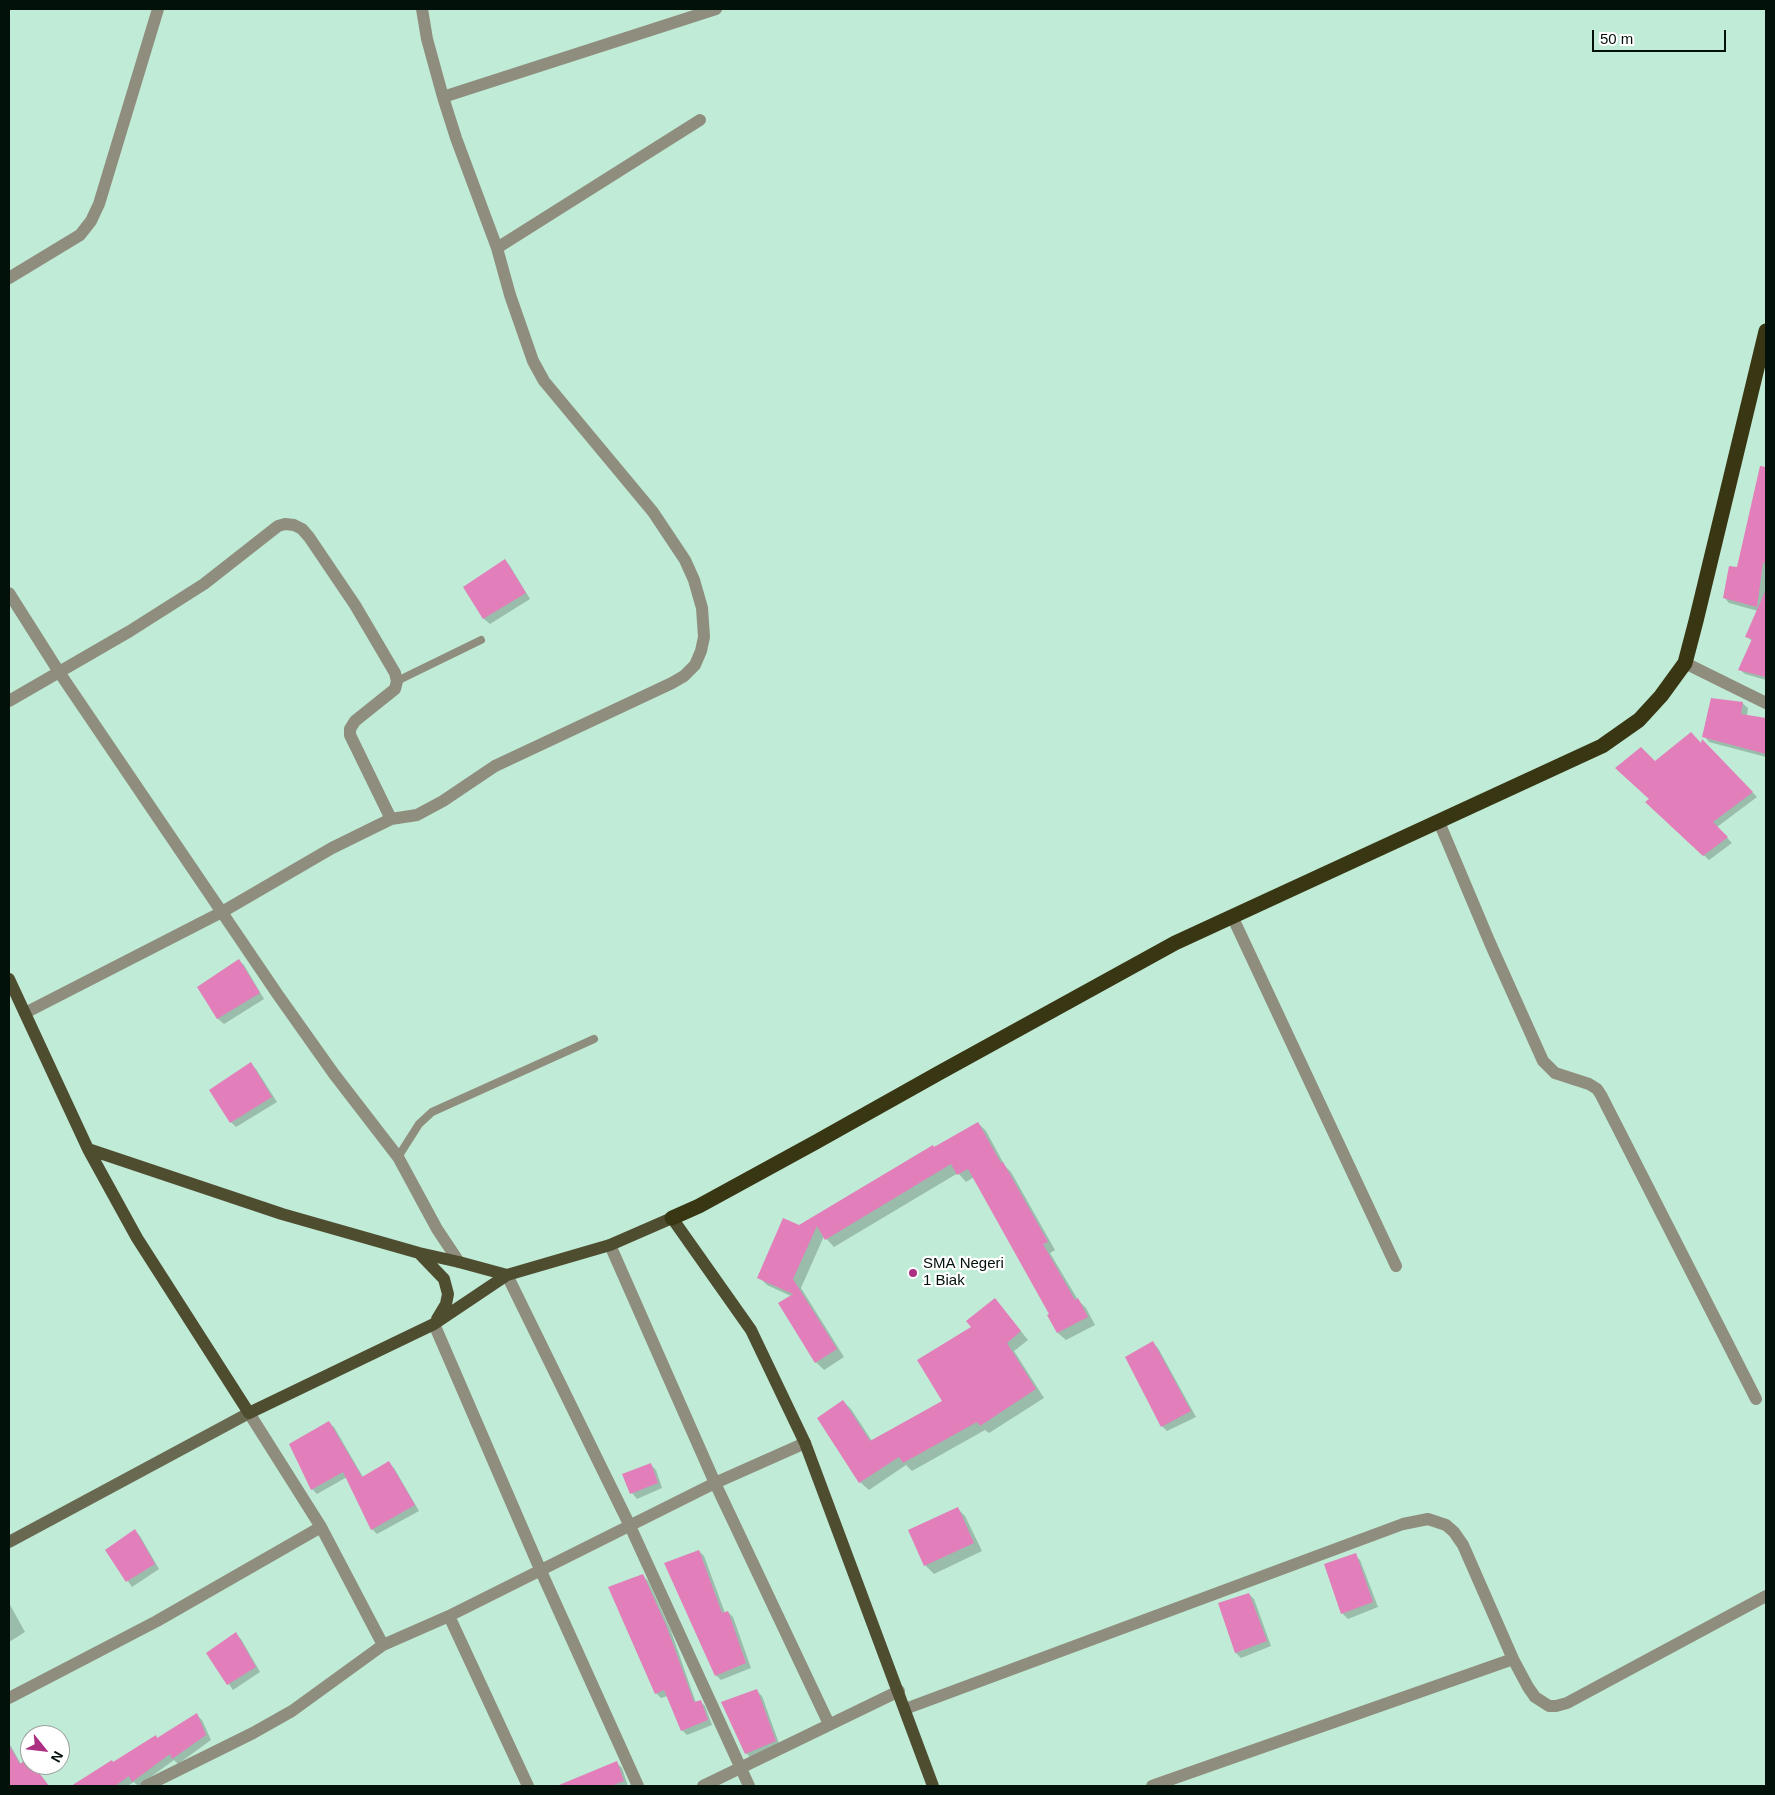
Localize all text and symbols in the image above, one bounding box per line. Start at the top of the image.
scale bar [1595,20,1729,52]
text: 50 m [1600,30,1633,47]
place label: SMA Negeri 1 Biak [923,1255,1004,1290]
marker: SMA Negeri 1 Biak [907,1267,919,1279]
north arrow [20,1725,70,1775]
text: N [48,1748,67,1765]

